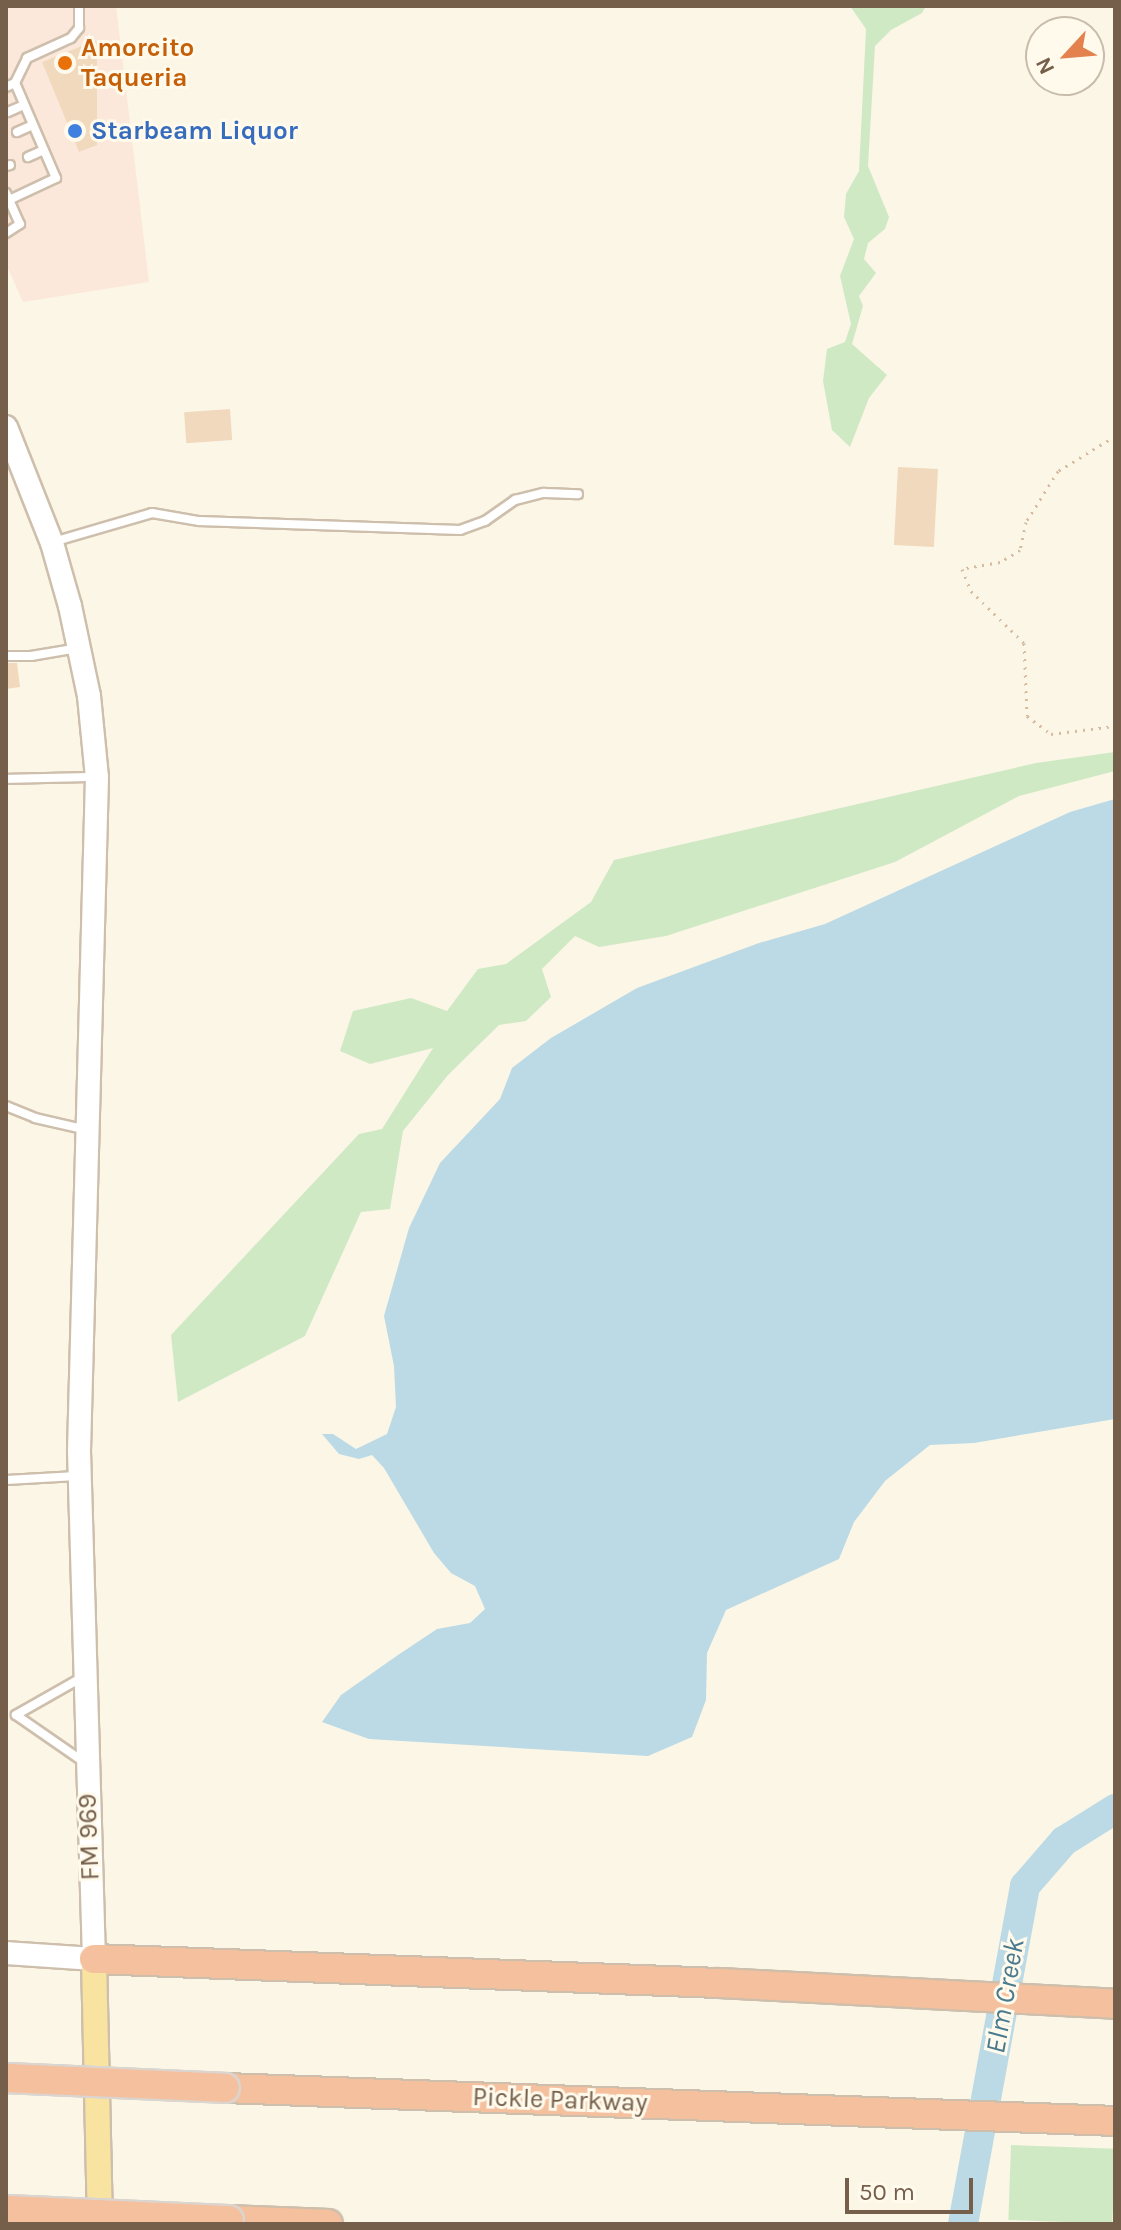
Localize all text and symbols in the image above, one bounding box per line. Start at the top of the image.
north arrow [1025,16,1105,96]
place label: Amorcito Taqueria [81,32,194,94]
text: N [1030,53,1060,78]
marker: Amorcito Taqueria [56,54,74,72]
place label: Starbeam Liquor [91,115,298,147]
marker: Starbeam Liquor [66,122,84,140]
street label: FM 969 [72,1793,106,1881]
water label: Elm Creek [978,1936,1032,2056]
street label: Pickle Parkway [472,2081,648,2119]
scale bar [849,2162,977,2212]
text: 50 m [859,2178,915,2206]

